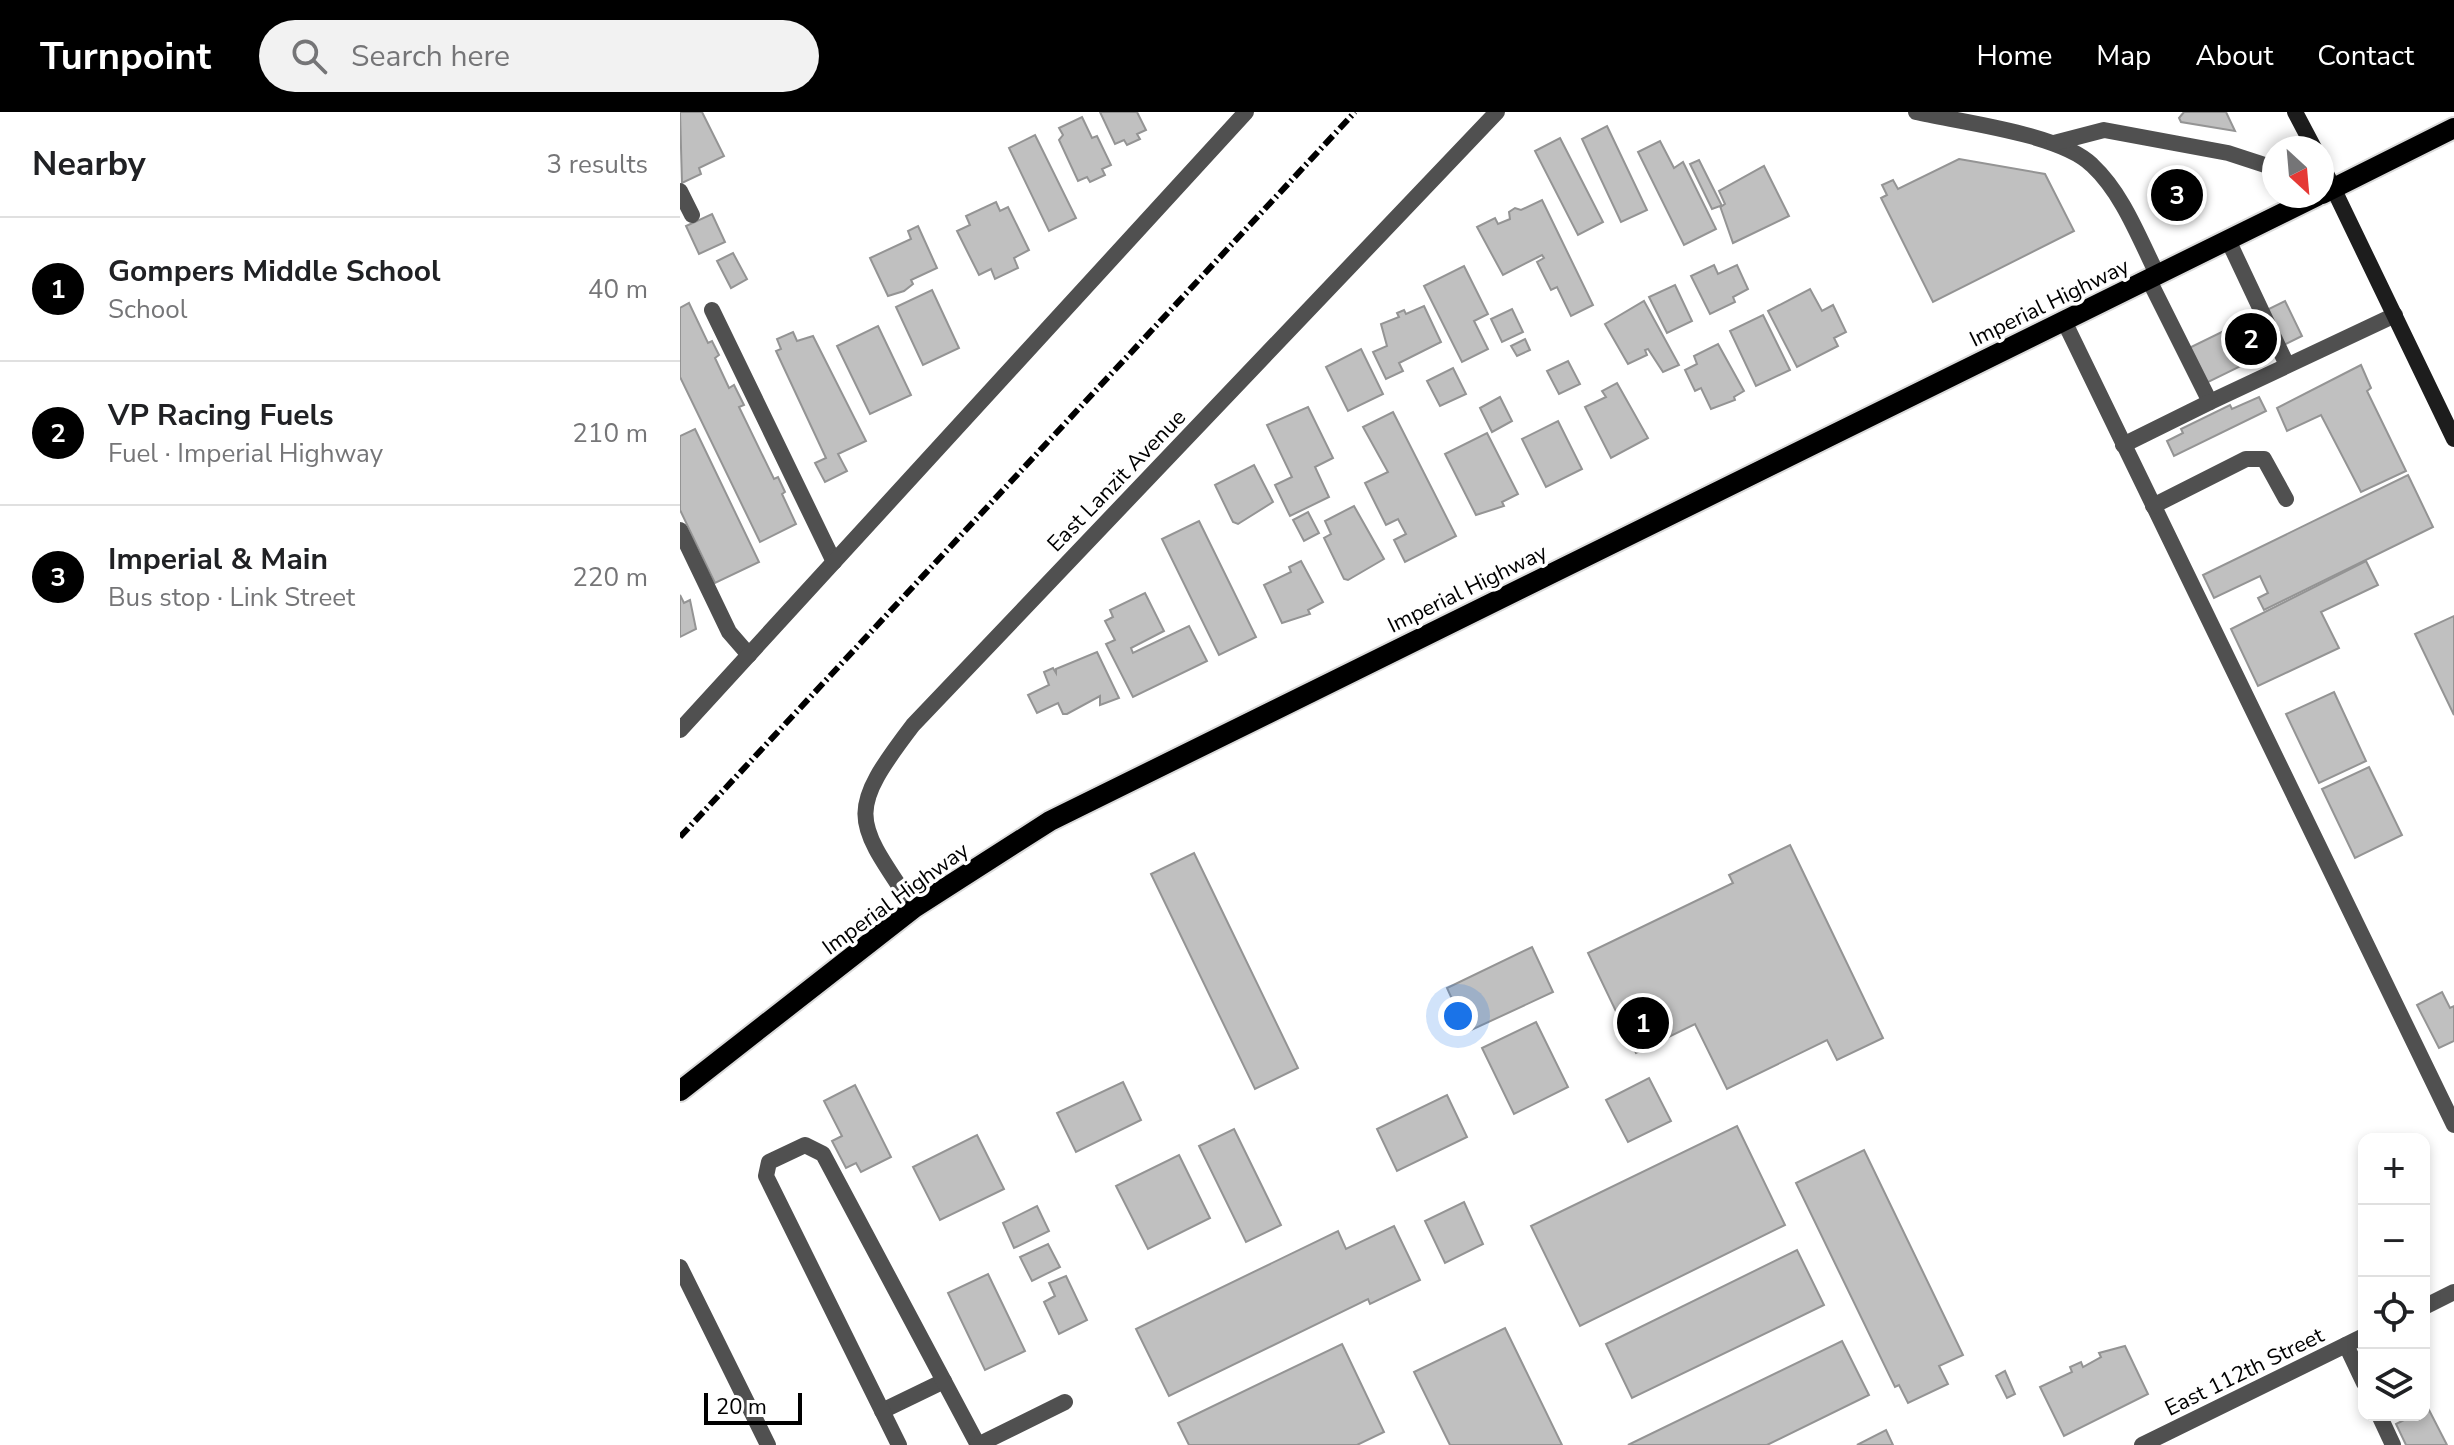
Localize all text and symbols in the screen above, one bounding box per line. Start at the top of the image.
search box [259,20,819,92]
text: Turnpoint [40,31,211,82]
icon: search [287,34,331,78]
text: Search here [351,36,510,77]
text: Home [1977,37,2052,75]
text: Map [2096,37,2151,75]
text: About [2195,37,2273,75]
text: Contact [2317,37,2414,75]
north arrow [2262,136,2334,208]
text: Nearby [32,141,146,187]
text: 3 results [547,147,648,182]
pin: 3 [2151,165,2203,225]
text: Gompers Middle School [108,251,441,292]
street label: Imperial Highway [1965,251,2135,355]
text: 1 [50,272,66,307]
text: 40 m [588,272,648,307]
text: School [108,292,187,327]
pin: 2 [2225,309,2277,369]
text: VP Racing Fuels [108,395,334,436]
street label: East Lanzit Avenue [1041,403,1193,559]
text: 2 [50,416,66,451]
text: 210 m [572,416,648,451]
text: Fuel · Imperial Highway [108,436,383,471]
street label: Imperial Highway [1383,537,1553,641]
text: Imperial & Main [108,539,328,580]
text: 3 [50,560,66,595]
text: 220 m [572,560,648,595]
text: Bus stop · Link Street [108,580,355,615]
street label: Imperial Highway [816,835,975,962]
pin: 1 [1617,993,1669,1053]
your location [1438,996,1478,1036]
map controls [2358,1133,2430,1421]
button: + [2358,1133,2430,1205]
button: − [2358,1205,2430,1277]
button: locate [2358,1277,2430,1349]
street label: East 112th Street [2160,1320,2329,1423]
button: layers [2358,1349,2430,1421]
scale bar [704,1389,802,1425]
text: 20 m [716,1392,767,1422]

